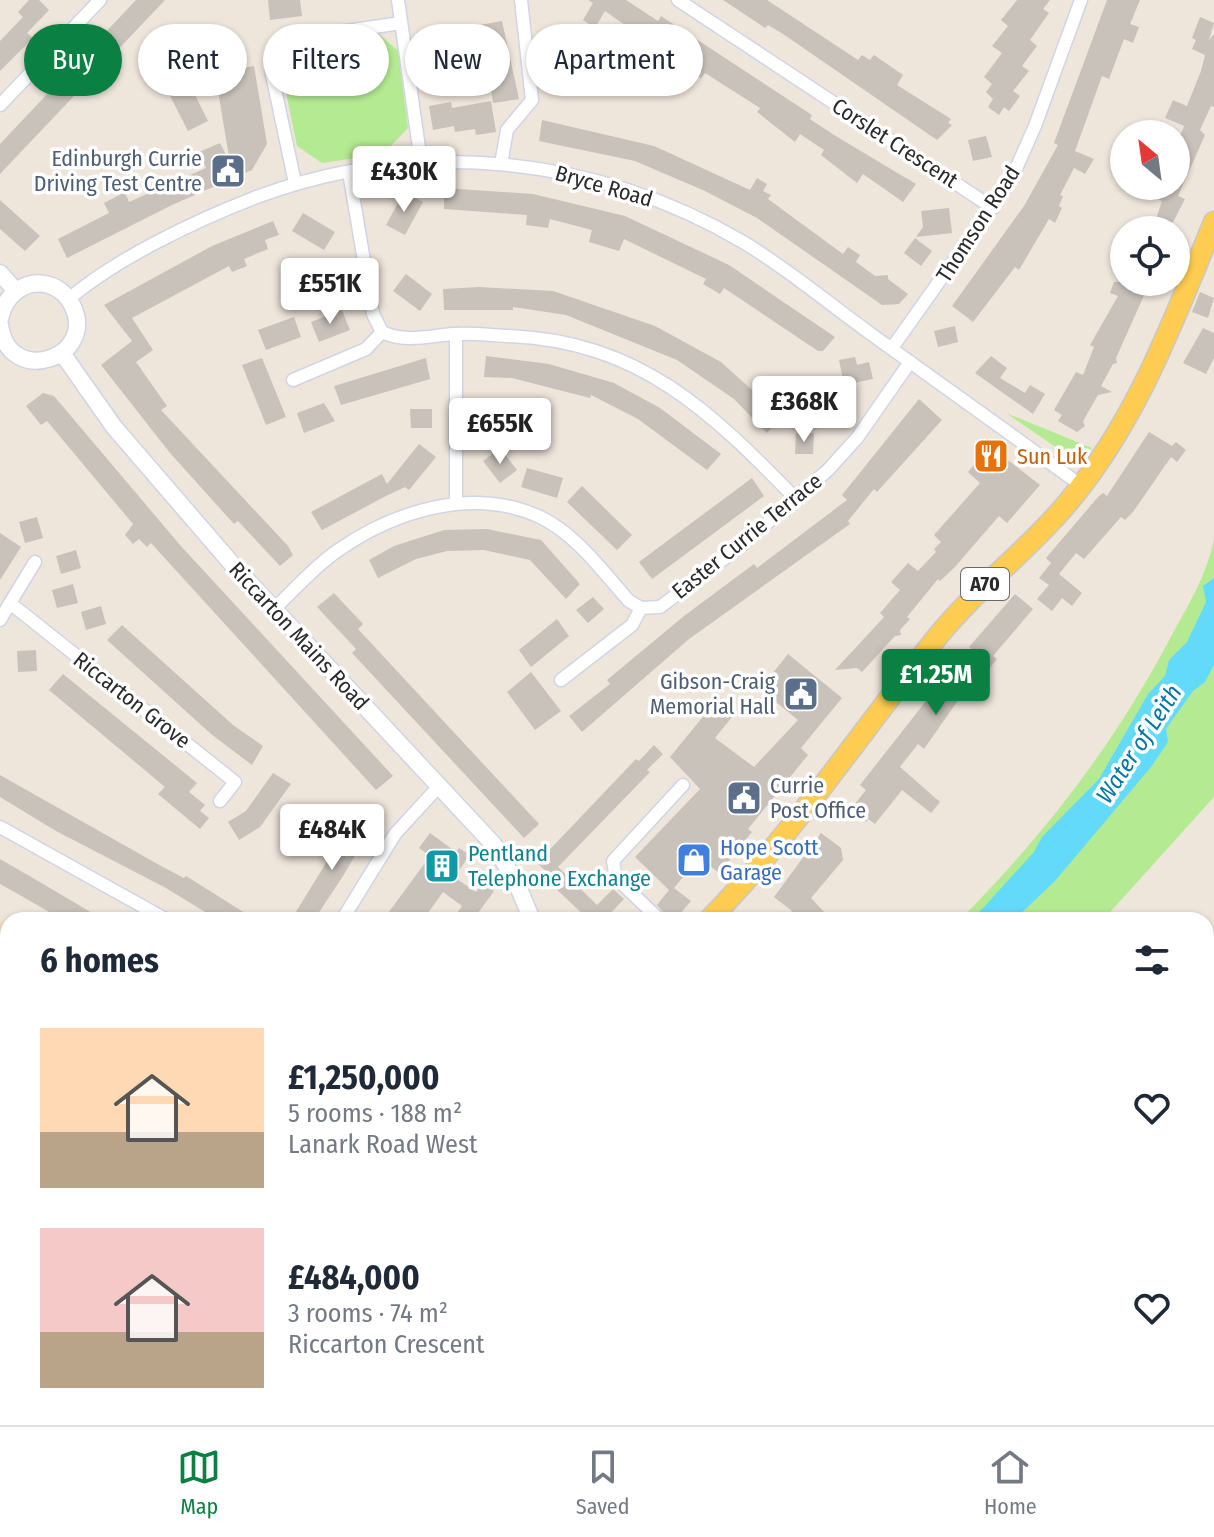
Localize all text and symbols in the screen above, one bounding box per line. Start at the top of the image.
chip: Buy [24,24,122,96]
chip: Rent [138,24,247,96]
chip: Filters [263,24,389,96]
chip: New [405,24,510,96]
chip: Apartment [526,24,703,96]
street label: Corslet Crescent [827,92,964,194]
north arrow [1110,120,1190,200]
map controls [1110,120,1190,296]
place label: Edinburgh Currie Driving Test Centre [34,145,202,197]
pin: £430K [348,146,460,214]
public building icon: Edinburgh Currie Driving Test Centre [209,152,247,190]
text: £430K [371,156,437,187]
street label: Bryce Road [552,159,656,213]
street label: Thomson Road [930,161,1026,287]
button: locate [1110,216,1190,296]
pin: £551K [274,258,386,326]
text: £551K [299,268,361,299]
pin: £368K [748,376,860,444]
text: £368K [770,386,838,417]
pin: £655K [444,398,556,466]
text: £655K [467,408,533,439]
restaurant icon: Sun Luk [972,437,1010,475]
place label: Sun Luk [1017,443,1088,470]
street label: Easter Currie Terrace [667,467,827,605]
street label: Riccarton Mains Road [223,556,375,716]
road number: A70 [961,568,1009,600]
street label: Riccarton Grove [68,646,196,754]
pin: £1.25M [871,649,1001,717]
text: £1.25M [900,659,972,690]
place label: Gibson-Craig Memorial Hall [650,668,776,720]
public building icon: Gibson-Craig Memorial Hall [782,675,820,713]
water label: Water of Leith [1090,680,1188,808]
place label: Currie Post Office [770,772,866,824]
public building icon: Currie Post Office [725,779,763,817]
pin: £484K [276,804,388,872]
text: £484K [298,814,366,845]
place label: Hope Scott Garage [720,834,819,886]
place label: Pentland Telephone Exchange [468,840,651,892]
shop icon: Hope Scott Garage [675,841,713,879]
building icon: Pentland Telephone Exchange [423,847,461,885]
icon: filters [1130,938,1174,982]
text: 6 homes [40,940,159,981]
text: £1,250,000 [288,1057,439,1098]
icon: home [104,1060,200,1156]
icon: heart [1130,1086,1174,1130]
text: 5 rooms · 188 m² [288,1098,462,1129]
text: Lanark Road West [288,1129,478,1160]
text: £484,000 [288,1257,420,1298]
icon: home [104,1260,200,1356]
icon: heart [1130,1286,1174,1330]
text: 3 rooms · 74 m² [288,1298,448,1329]
text: Riccarton Crescent [288,1329,484,1360]
tab: Map [177,1445,221,1520]
tab: Saved [576,1445,630,1520]
tab: Home [984,1445,1037,1520]

